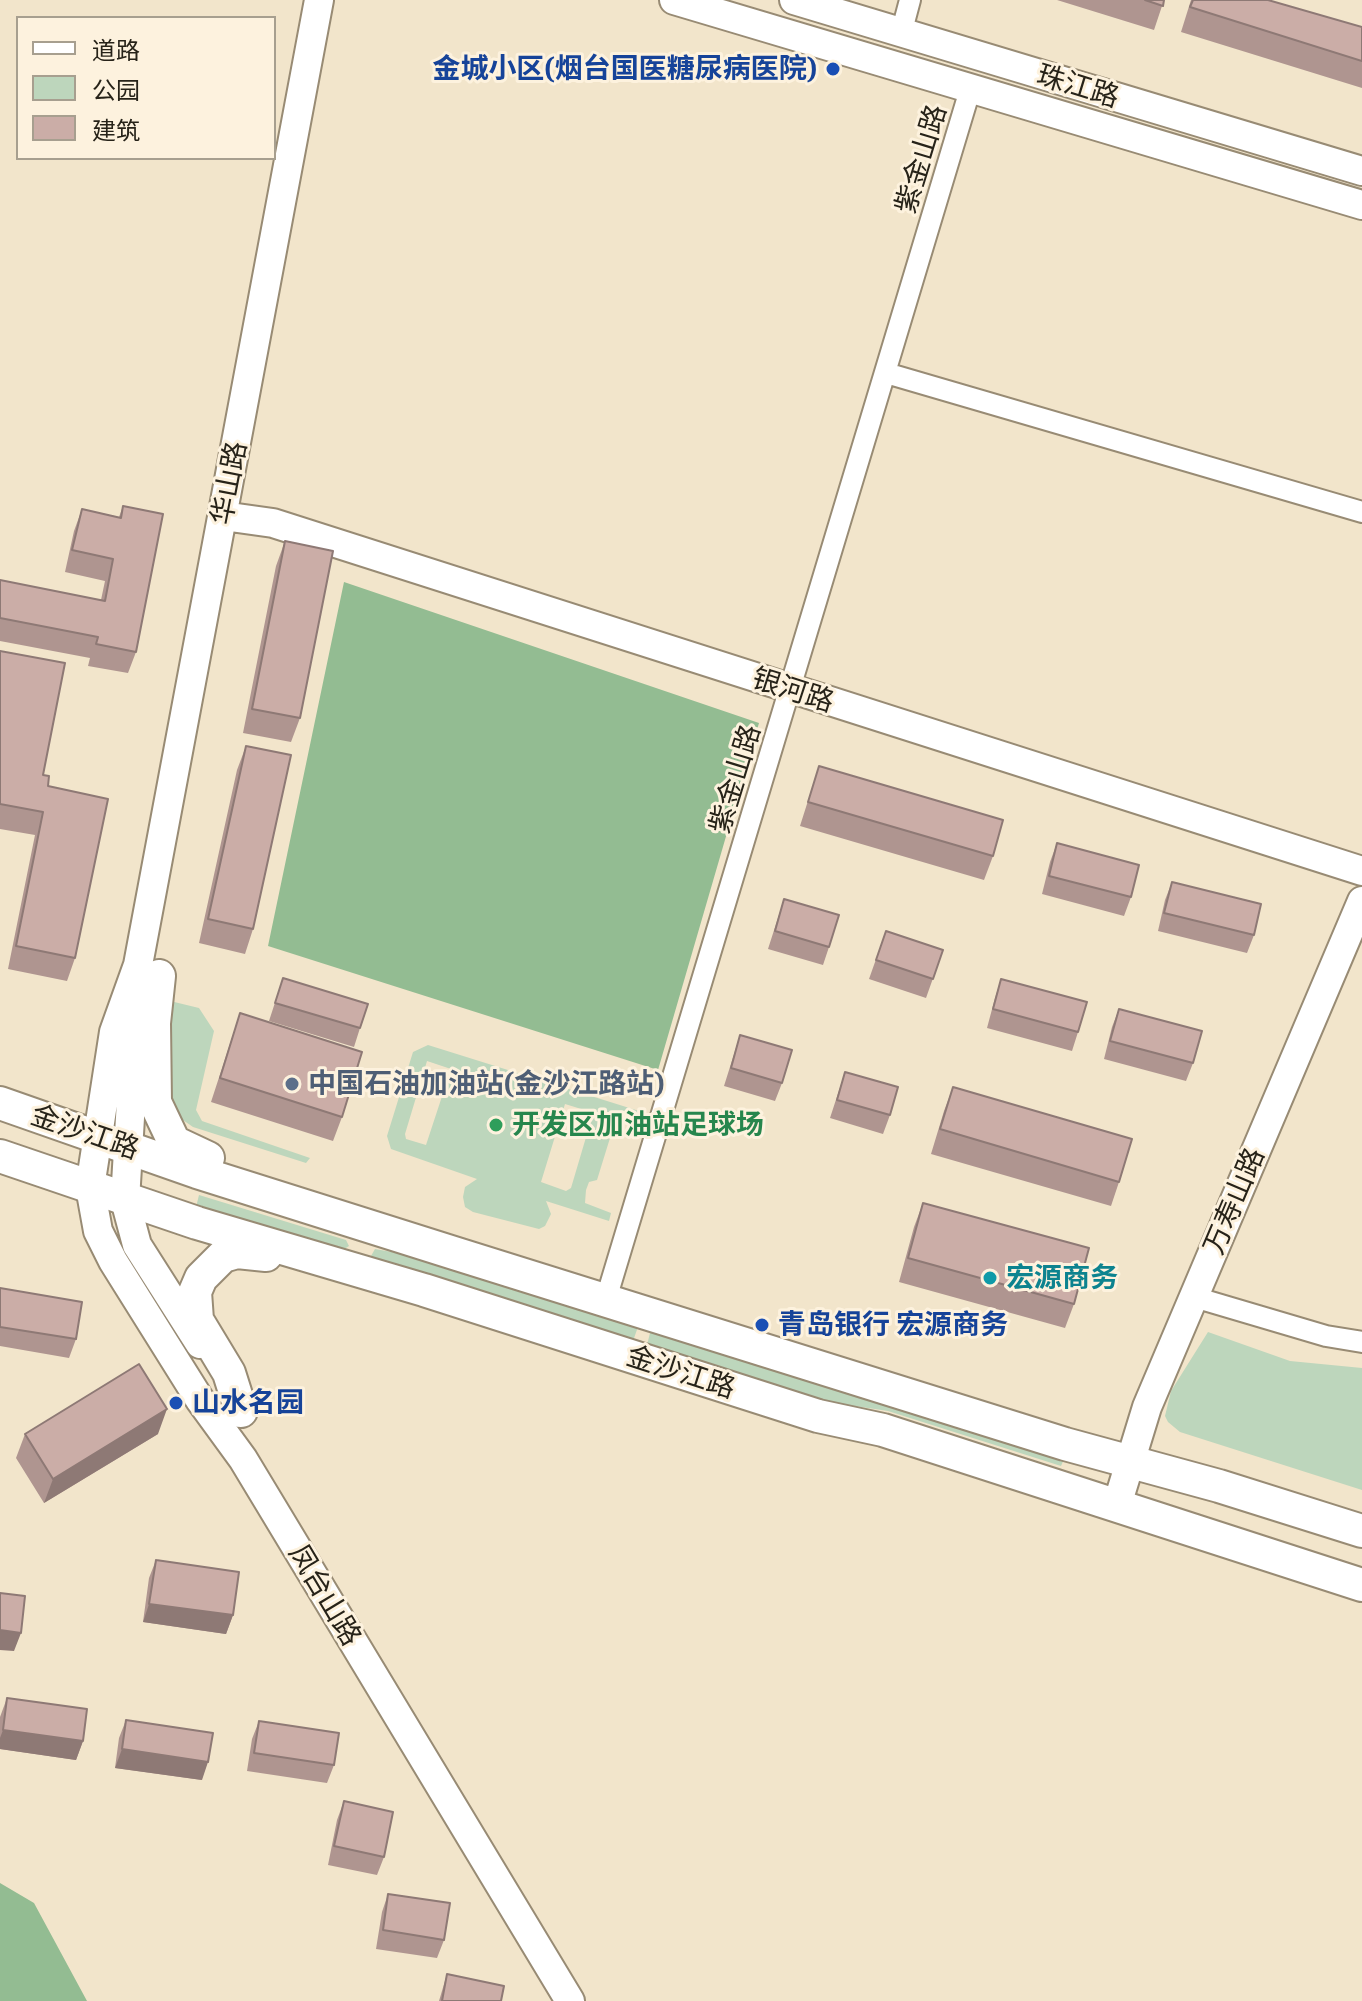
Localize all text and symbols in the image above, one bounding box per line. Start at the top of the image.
legend [16,16,276,160]
text: 道路 [92,35,140,64]
place label: 金城小区(烟台国医糖尿病医院) [433,52,817,86]
street label: 珠江路 [1033,58,1123,114]
marker: 金城小区(烟台国医糖尿病医院) [824,60,842,78]
text: 公园 [92,75,140,104]
street label: 紫金山路 [889,101,953,217]
text: 建筑 [92,115,140,144]
street label: 华山路 [204,439,254,527]
street label: 银河路 [748,661,838,719]
street label: 紫金山路 [703,721,767,837]
place label: 中国石油加油站(金沙江路站) [308,1067,664,1101]
marker: 中国石油加油站(金沙江路站) [283,1075,301,1093]
street label: 金沙江路 [27,1098,143,1166]
place label: 开发区加油站足球场 [512,1108,764,1142]
marker: 开发区加油站足球场 [487,1116,505,1134]
street label: 万寿山路 [1197,1143,1271,1259]
place label: 宏源商务 [1006,1261,1118,1295]
marker: 宏源商务 [981,1269,999,1287]
place label: 青岛银行 宏源商务 [778,1308,1008,1342]
marker: 青岛银行 宏源商务 [753,1316,771,1334]
street label: 金沙江路 [623,1339,739,1405]
place label: 山水名园 [192,1386,304,1420]
marker: 山水名园 [167,1394,185,1412]
street label: 凤台山路 [282,1538,368,1652]

